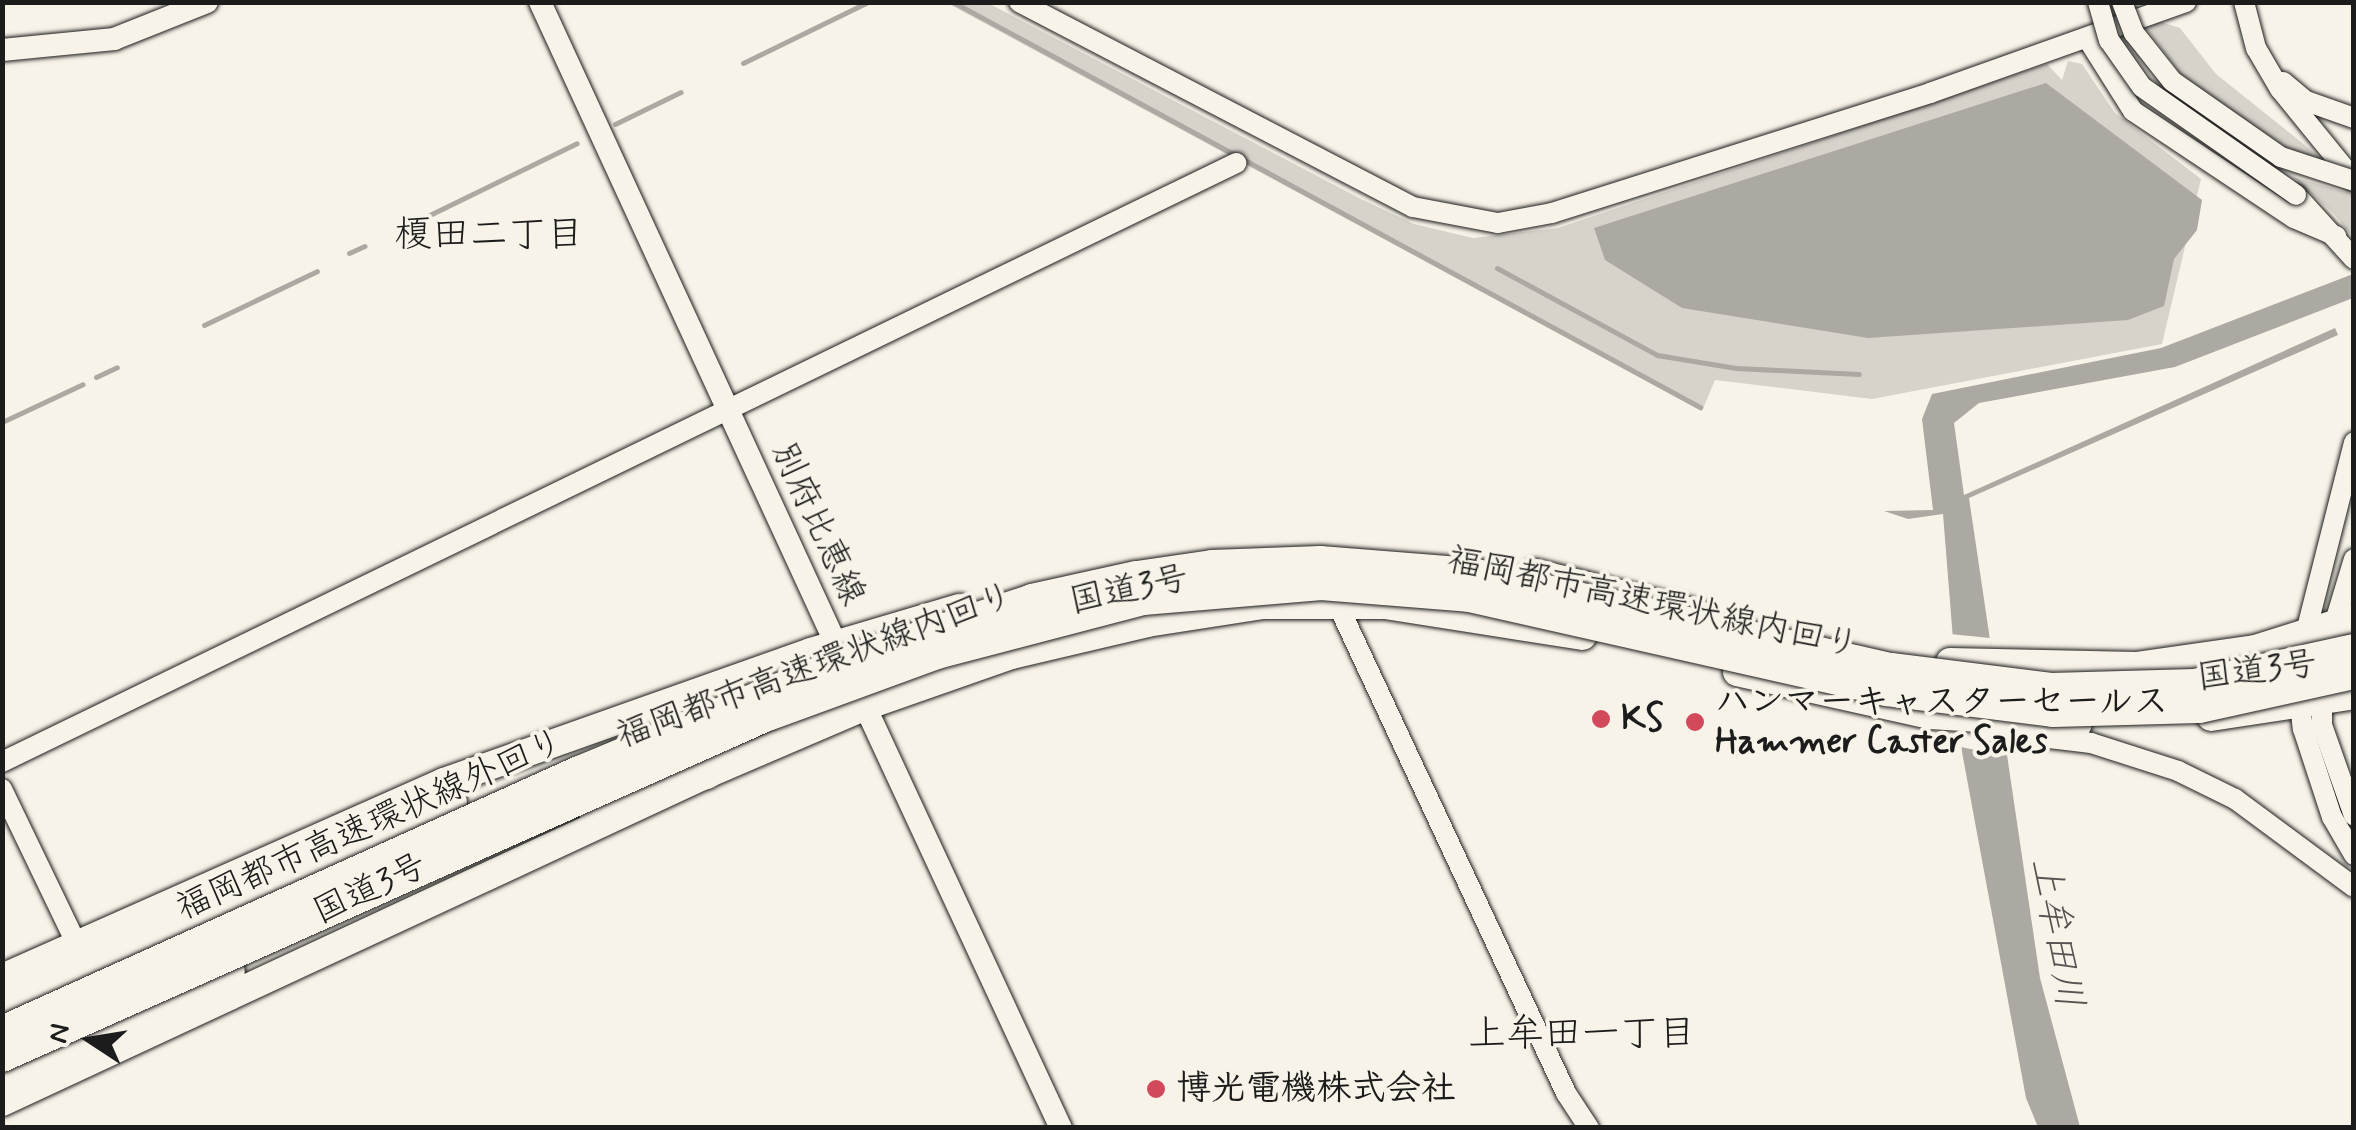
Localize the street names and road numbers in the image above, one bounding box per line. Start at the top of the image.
street label: 別府比恵線 [762,436,874,612]
street label: 福岡都市高速環状線内回り [1443,539,1863,667]
street label: 国道3号 [1066,557,1192,623]
street label: 福岡都市高速環状線内回り [610,574,1020,758]
street label: 国道3号 [2194,643,2320,699]
street label: 福岡都市高速環状線外回り [170,720,570,930]
street label: 国道3号 [306,844,434,934]

